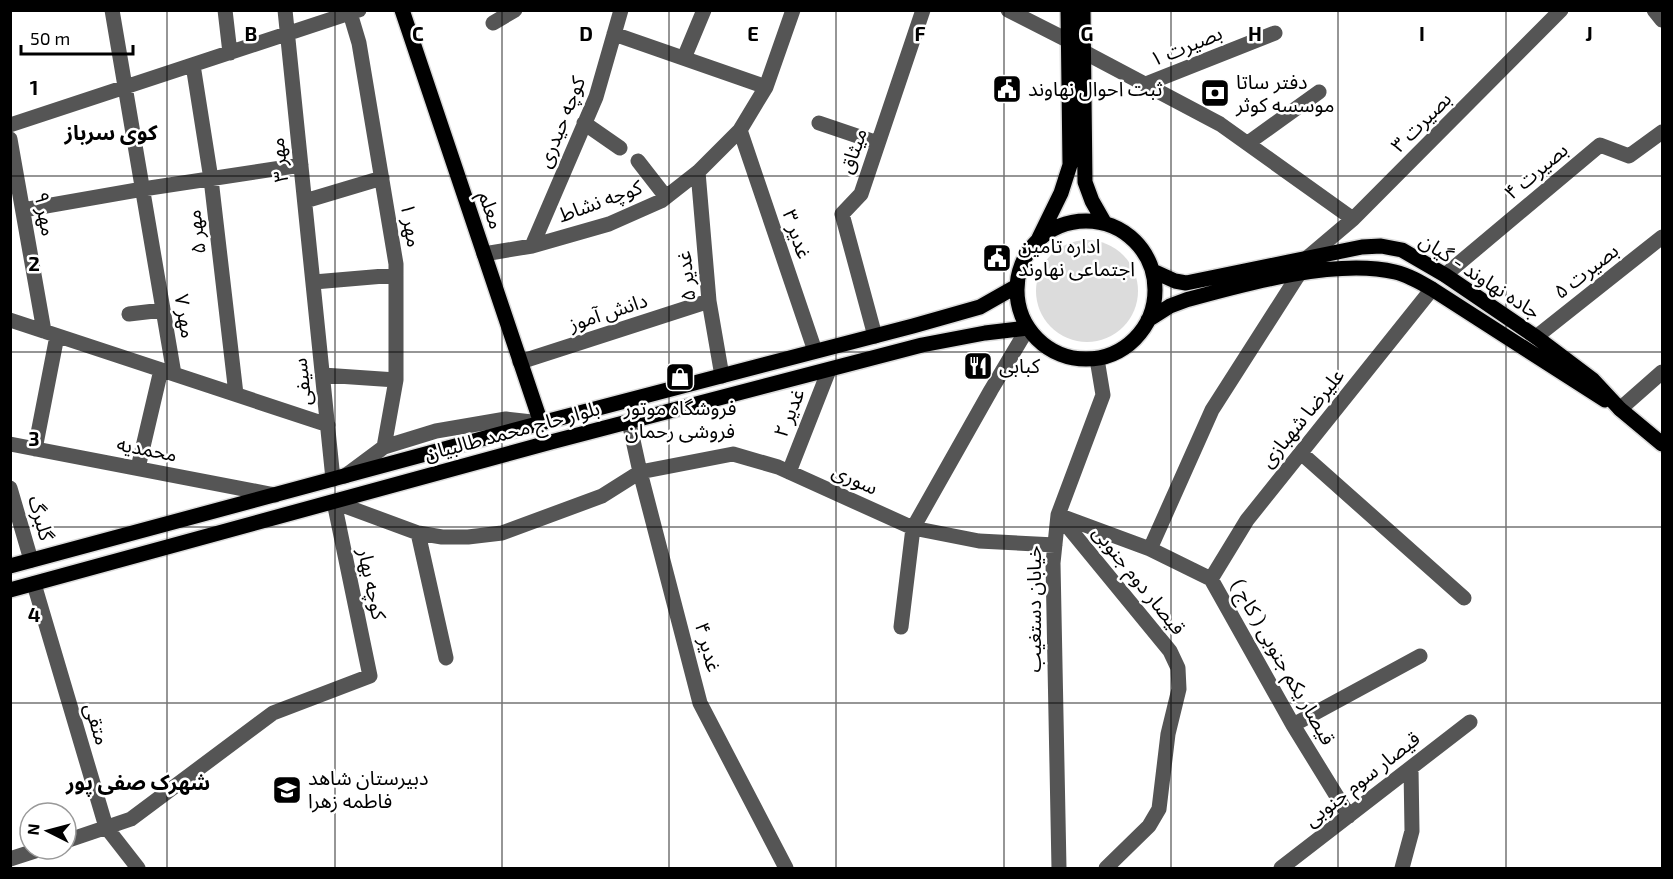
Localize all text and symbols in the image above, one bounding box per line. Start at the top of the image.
scale bar [21,18,134,56]
street label: بصیرت ۱ [1146,20,1226,71]
text: B [245,21,257,45]
text: C [412,21,424,45]
text: D [579,21,593,45]
text: E [747,21,759,45]
text: F [914,21,926,45]
text: G [1081,21,1093,45]
text: H [1248,21,1262,45]
text: I [1419,21,1425,45]
text: J [1585,21,1593,45]
text: 50 m [30,27,70,49]
place label: دفتر ساتا موسسه کوثر [1235,69,1334,117]
street label: کوچه حیدری [531,72,591,171]
public building icon: ثبت احوال نهاوند [991,73,1023,105]
text: 1 [30,75,38,99]
place label: ثبت احوال نهاوند [1028,76,1163,101]
bank icon: دفتر ساتا موسسه کوثر [1199,77,1231,109]
street label: بصیرت ۳ [1385,86,1456,157]
district label: کوی سرباز [63,119,158,145]
street label: میثاق [833,125,871,177]
street label: مهر ۳ [264,137,293,183]
street label: بصیرت ۴ [1499,137,1573,204]
street label: کوچه نشاط [554,174,646,228]
street label: معلم [471,188,510,233]
street label: مهر ۹ [29,190,62,238]
street label: مهر ۱ [396,201,427,249]
street label: غدیر ۳ [777,206,818,262]
street label: مهر ۵ [180,208,211,256]
street label: جاده نهاوند - گیان [1415,227,1545,324]
place label: اداره تامین اجتماعی نهاوند [1018,233,1135,281]
street label: بصیرت ۵ [1548,238,1623,304]
public building icon: اداره تامین اجتماعی نهاوند [981,242,1013,274]
street label: غدیر ۵ [670,250,701,302]
text: 2 [28,251,40,275]
street label: دانش آموز [564,287,650,336]
street label: مهر ۷ [170,292,201,340]
restaurant icon: کبابی [962,350,994,382]
place label: کبابی [999,353,1041,378]
street label: سیفی [287,357,316,407]
shop icon: فروشگاه موتور فروشی رحمان [664,361,696,393]
street label: علیرضا شهبازی [1254,363,1349,472]
street label: غدیر ۲ [767,385,810,441]
street label: بلوار حاج محمد طالبیان [421,395,603,469]
place label: فروشگاه موتور فروشی رحمان [623,395,736,443]
text: 3 [28,426,40,450]
street label: محمدیه [115,430,179,466]
street label: سوری [828,457,882,500]
street label: گلبرگ [23,492,60,544]
street label: قیصار دوم جنوبی [1085,520,1191,641]
street label: کوچه بهار [351,545,392,623]
street label: خیابان دستغیب [1021,546,1046,672]
street label: قیصار یکم جنوبی ( کاج ) [1223,574,1341,751]
text: 4 [28,602,41,626]
street label: غدیر ۴ [690,619,727,675]
street label: متقی [79,700,116,748]
street label: قیصار سوم جنوبی [1299,725,1427,834]
place label: دبیرستان شاهد فاطمه زهرا [308,765,428,813]
district label: شهرک صفی پور [65,769,210,797]
school or university icon: دبیرستان شاهد فاطمه زهرا [271,774,303,806]
north arrow [18,801,78,861]
text: N [23,823,43,836]

